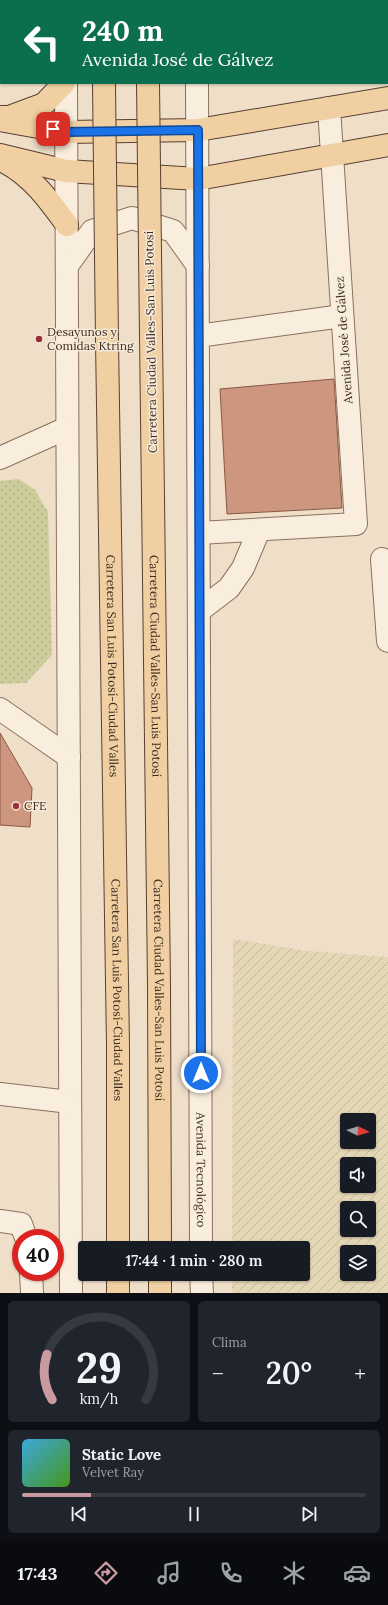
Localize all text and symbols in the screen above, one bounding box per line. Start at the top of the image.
text: 240 m [82,13,163,49]
icon: left [16,16,68,68]
text: Avenida José de Gálvez [82,48,273,71]
pin [36,112,70,146]
icon: arrive [42,118,64,140]
street label: Carretera Ciudad Valles-San Luis Potosí [141,231,160,453]
street label: Avenida José de Gálvez [332,276,356,405]
place label: Desayunos y Comidas Ktring [47,324,134,353]
marker: Desayunos y Comidas Ktring [34,334,44,344]
street label: Carretera San Luis Potosí-Ciudad Valles [103,555,122,778]
street label: Carretera Ciudad Valles-San Luis Potosí [147,555,164,777]
place label: CFE [24,798,46,813]
marker: CFE [11,801,21,811]
street label: Carretera San Luis Potosí-Ciudad Valles [108,879,126,1102]
street label: Carretera Ciudad Valles-San Luis Potosí [151,879,167,1101]
position arrow [180,1052,222,1094]
street label: Avenida Tecnológico [194,1111,209,1228]
north arrow [340,1113,376,1149]
map controls [340,1113,376,1281]
button: sound [340,1157,376,1193]
button: search [340,1201,376,1237]
speed limit sign: 40 [12,1229,64,1281]
button: layers [340,1245,376,1281]
text: 17:44 · 1 min · 280 m [125,1251,263,1270]
text: Clima [212,1334,247,1351]
text: 29 [76,1340,122,1393]
text: 20° [266,1354,312,1392]
text: − [212,1359,224,1387]
text: + [354,1359,366,1387]
text: km/h [80,1389,119,1408]
text: Static Love [82,1445,161,1464]
text: Velvet Ray [82,1464,144,1481]
icon: previous [68,1503,90,1525]
icon: pause [183,1503,205,1525]
icon: next [298,1503,320,1525]
icon: directions [92,1559,120,1587]
icon: music [155,1559,183,1587]
icon: phone [217,1559,245,1587]
icon: climate [280,1559,308,1587]
icon: car [343,1559,371,1587]
text: 17:43 [17,1562,58,1585]

